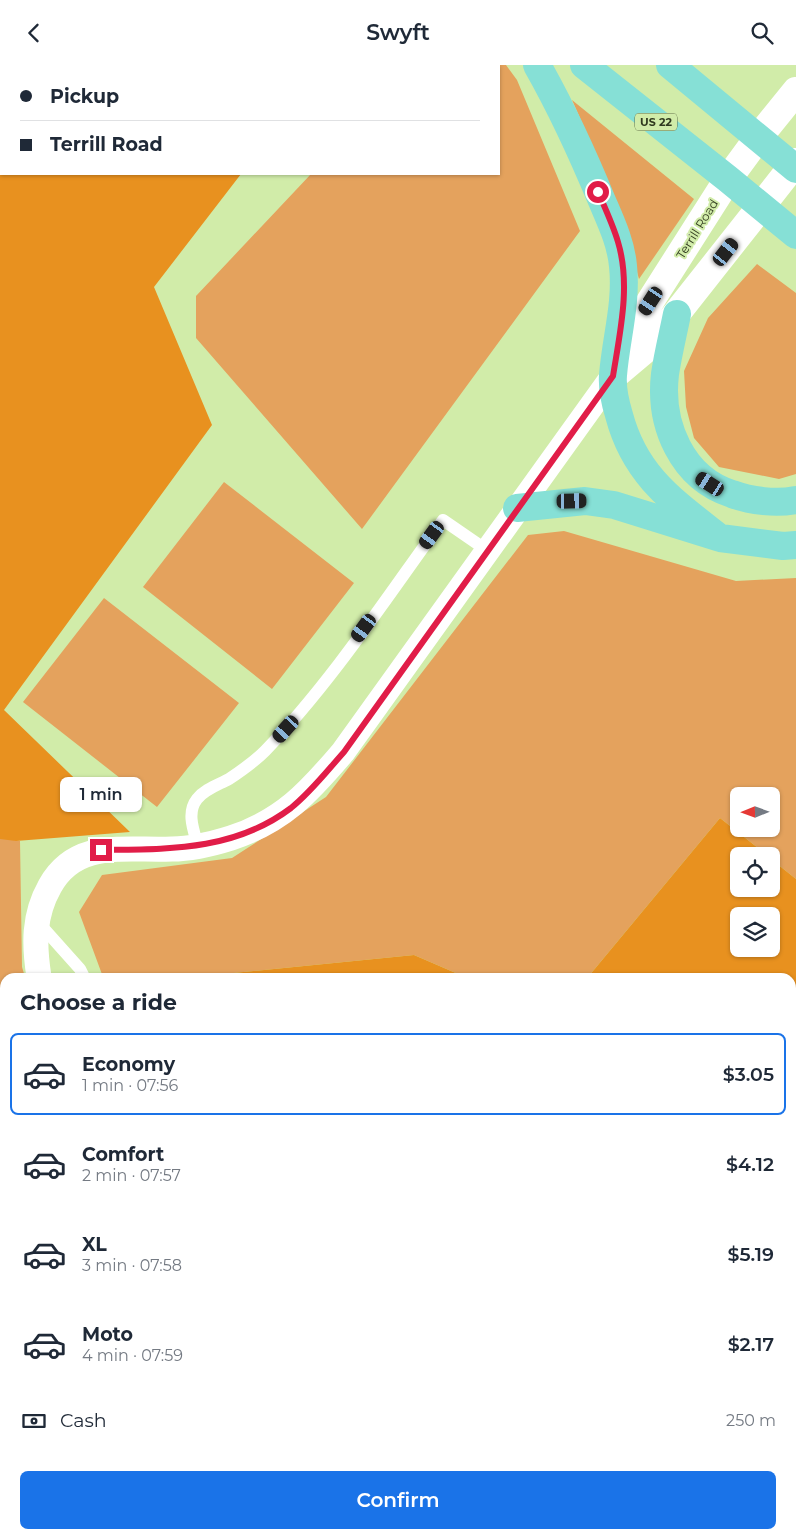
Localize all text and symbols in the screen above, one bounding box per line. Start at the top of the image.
icon: back [20,19,48,47]
text: Swyft [366,19,430,46]
icon: search [748,19,776,47]
text: Pickup [50,85,119,108]
road number: US 22 [635,113,677,131]
text: Terrill Road [50,133,163,156]
route start [587,181,609,203]
street label: Terrill Road [673,197,721,261]
car [710,236,741,268]
car [636,284,665,318]
car [693,470,726,498]
car [556,493,587,509]
car [417,518,446,552]
car [349,611,378,645]
car [270,713,301,745]
callout: 1 min [60,777,142,813]
text: 1 min [80,785,122,804]
north arrow [730,787,780,837]
map controls [730,787,780,957]
route end [90,839,112,861]
button: locate [730,847,780,897]
button: layers [730,907,780,957]
text: Choose a ride [20,989,177,1016]
icon: car [22,1052,67,1097]
text: Economy [82,1053,175,1076]
text: $3.05 [723,1063,774,1086]
text: 1 min · 07:56 [82,1076,178,1095]
icon: car [22,1142,67,1187]
text: Comfort [82,1143,164,1166]
text: $4.12 [726,1153,774,1176]
text: 2 min · 07:57 [82,1166,181,1185]
icon: car [22,1232,67,1277]
text: XL [82,1233,107,1256]
text: $5.19 [727,1243,774,1266]
text: 3 min · 07:58 [82,1256,182,1275]
icon: car [22,1322,67,1367]
text: Moto [82,1323,133,1346]
text: $2.17 [728,1333,774,1356]
text: 4 min · 07:59 [82,1346,183,1365]
icon: cash [20,1407,48,1435]
text: Cash [60,1409,107,1432]
text: 250 m [726,1411,776,1430]
button: Confirm [20,1471,776,1529]

